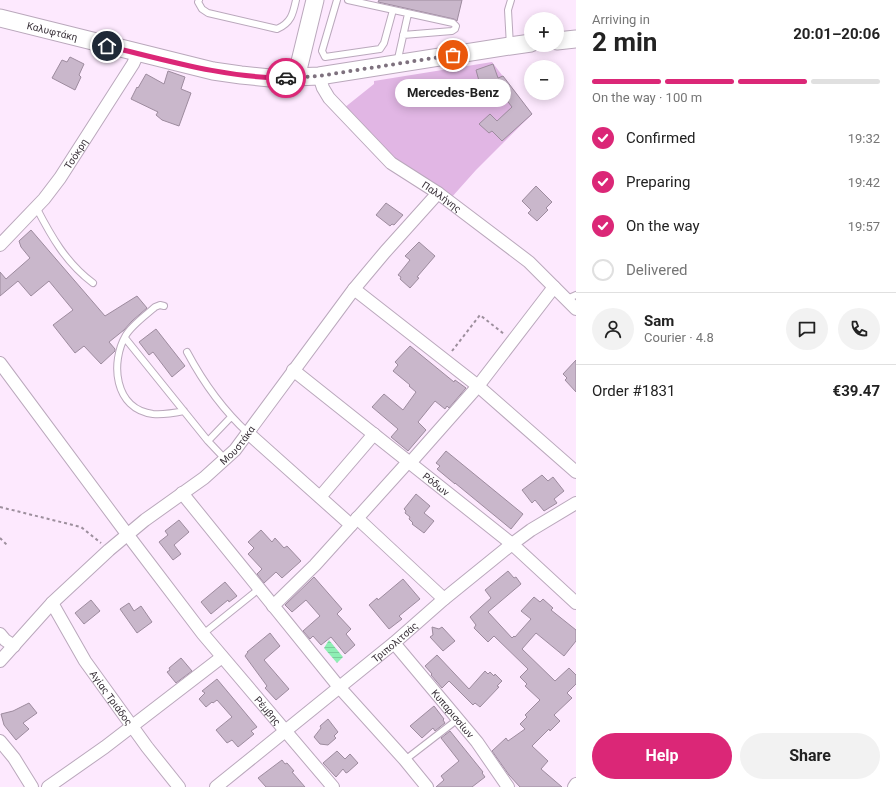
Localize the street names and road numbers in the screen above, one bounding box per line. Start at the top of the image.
street label: Καλυφτάκη [26,20,79,43]
street label: Τσόκρη [62,137,90,171]
street label: Παλλήνης [420,179,463,215]
street label: Μουστάκα [218,423,257,467]
street label: Ρόδων [421,470,452,498]
street label: Τριπολιτσάς [370,620,420,665]
street label: Αγίας Τριάδος [88,669,134,728]
street label: Κυπαρισσίων [429,687,476,740]
street label: Ρέμβης [252,694,283,728]

